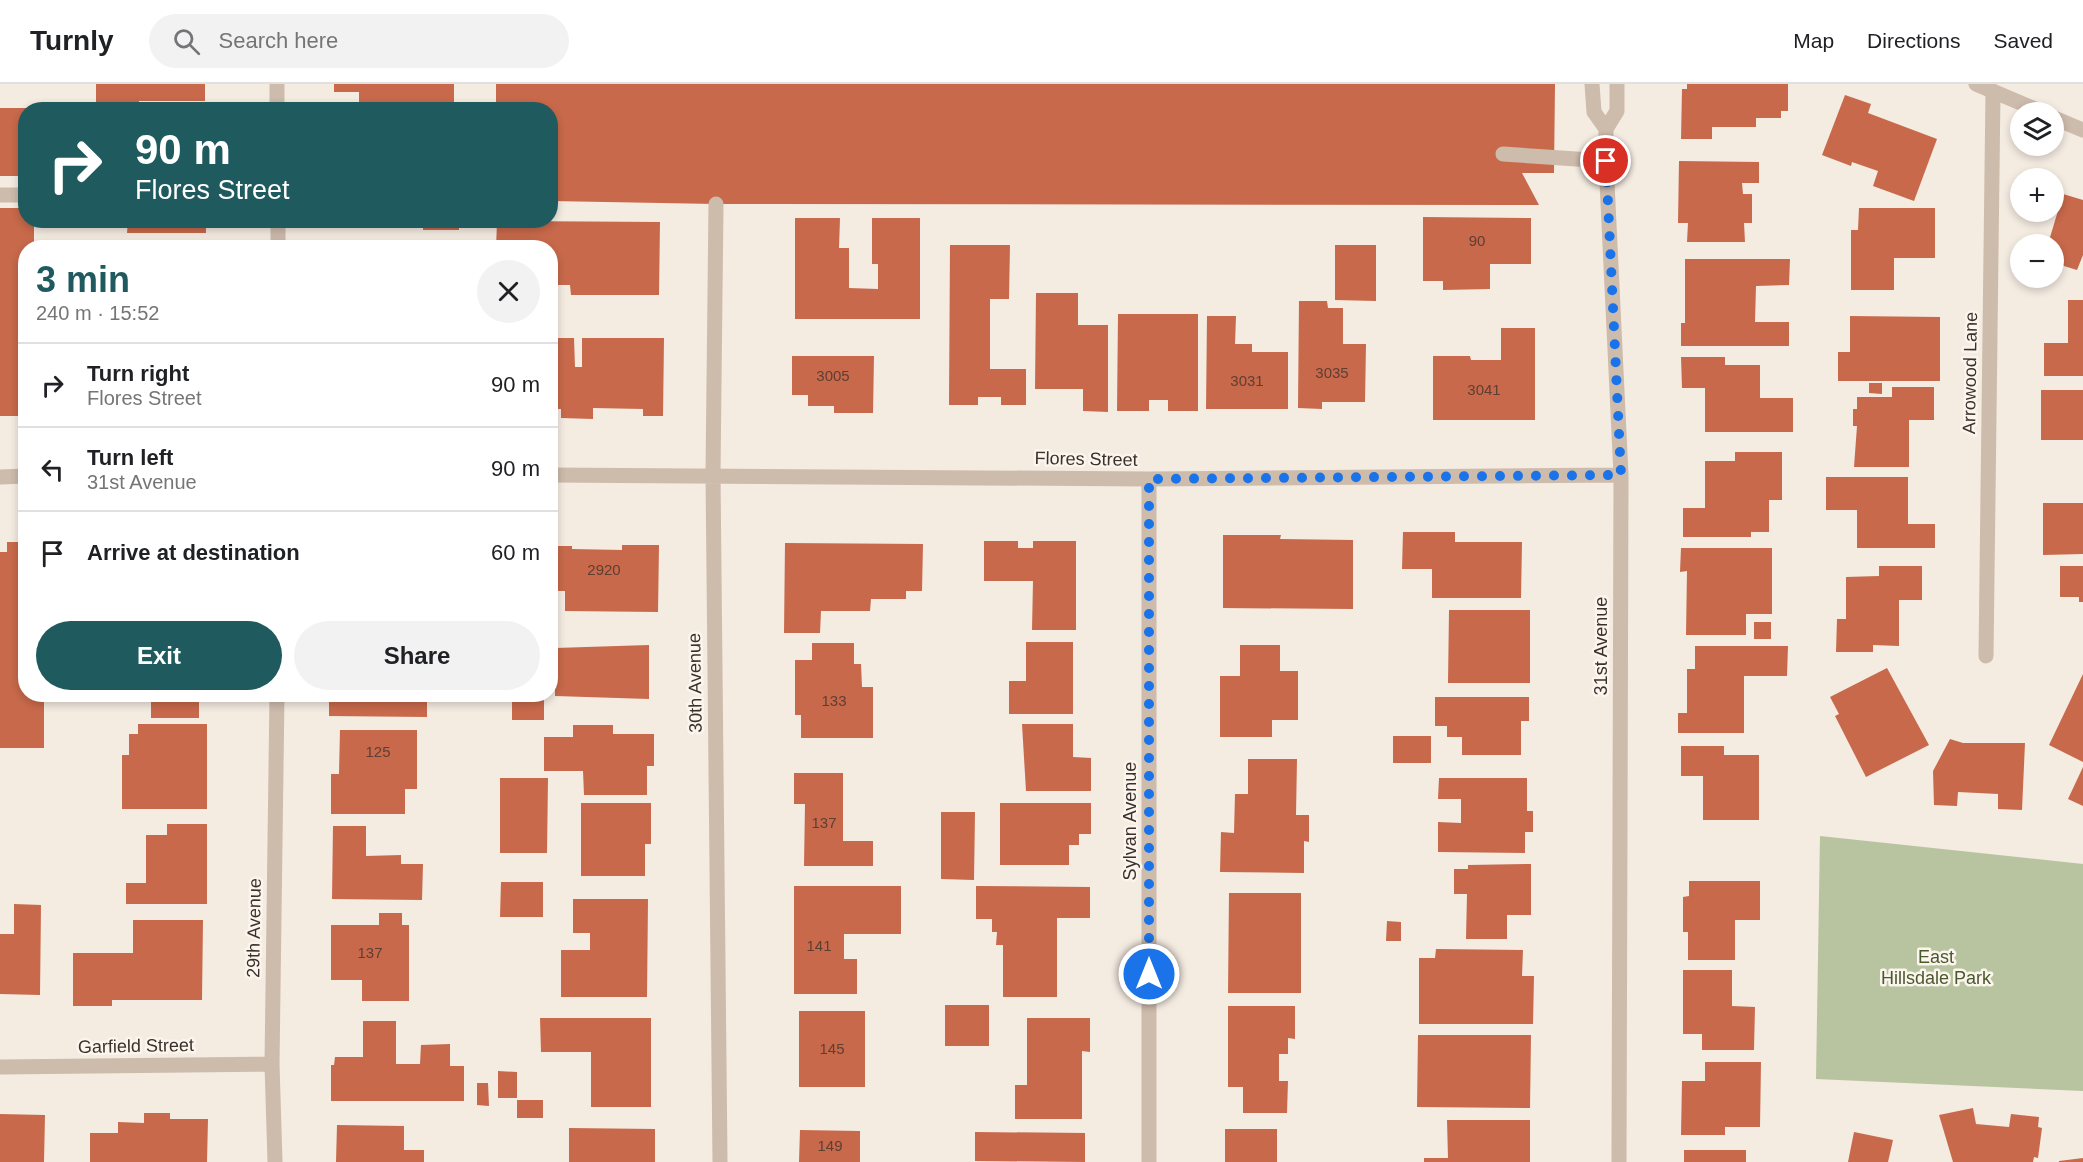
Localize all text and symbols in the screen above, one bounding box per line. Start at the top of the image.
search box [149,14,569,68]
text: Turnly [30,25,113,56]
icon: search [170,25,203,58]
text: Search here [218,28,338,53]
text: Map [1793,29,1834,52]
text: Directions [1867,29,1960,52]
text: Saved [1993,29,2053,52]
map controls [2010,102,2064,288]
button: layers [2010,102,2064,156]
icon: right [36,126,114,204]
text: 90 m [135,126,231,173]
pin [1580,135,1631,186]
icon: arrive [1589,144,1622,177]
button: + [2010,168,2064,222]
text: Flores Street [135,175,290,205]
house number: 90 [1469,232,1485,249]
button: − [2010,234,2064,288]
text: 3 min [36,259,130,300]
button: close [477,260,540,323]
text: 240 m · 15:52 [36,302,159,324]
street label: Arrowood Lane [1959,312,1981,434]
text: Turn right [87,361,189,386]
house number: 3035 [1315,364,1349,381]
house number: 3005 [816,367,850,384]
icon: right [36,369,69,402]
text: 90 m [491,372,540,397]
house number: 3031 [1230,372,1264,389]
house number: 3041 [1467,381,1501,398]
text: Flores Street [87,387,201,409]
text: Turn left [87,445,173,470]
street label: Flores Street [1034,448,1138,470]
icon: left [36,453,69,486]
text: 90 m [491,456,540,481]
text: 31st Avenue [87,471,197,493]
icon: arrive [36,537,69,570]
text: Arrive at destination [87,540,300,565]
text: 60 m [491,540,540,565]
house number: 2920 [587,561,621,578]
street label: 31st Avenue [1591,597,1611,695]
button: Exit [36,621,282,690]
button: Share [294,621,540,690]
street label: 30th Avenue [684,633,706,733]
house number: 133 [821,692,847,709]
house number: 125 [365,743,391,760]
street label: Sylvan Avenue [1120,762,1140,880]
house number: 137 [811,814,837,831]
street label: 29th Avenue [243,878,265,978]
house number: 141 [806,937,832,954]
position arrow [1117,942,1181,1006]
house number: 137 [357,944,383,961]
park label: East Hillsdale Park [1881,947,1992,988]
street label: Garfield Street [78,1035,194,1057]
house number: 145 [819,1040,845,1057]
house number: 149 [817,1137,843,1154]

